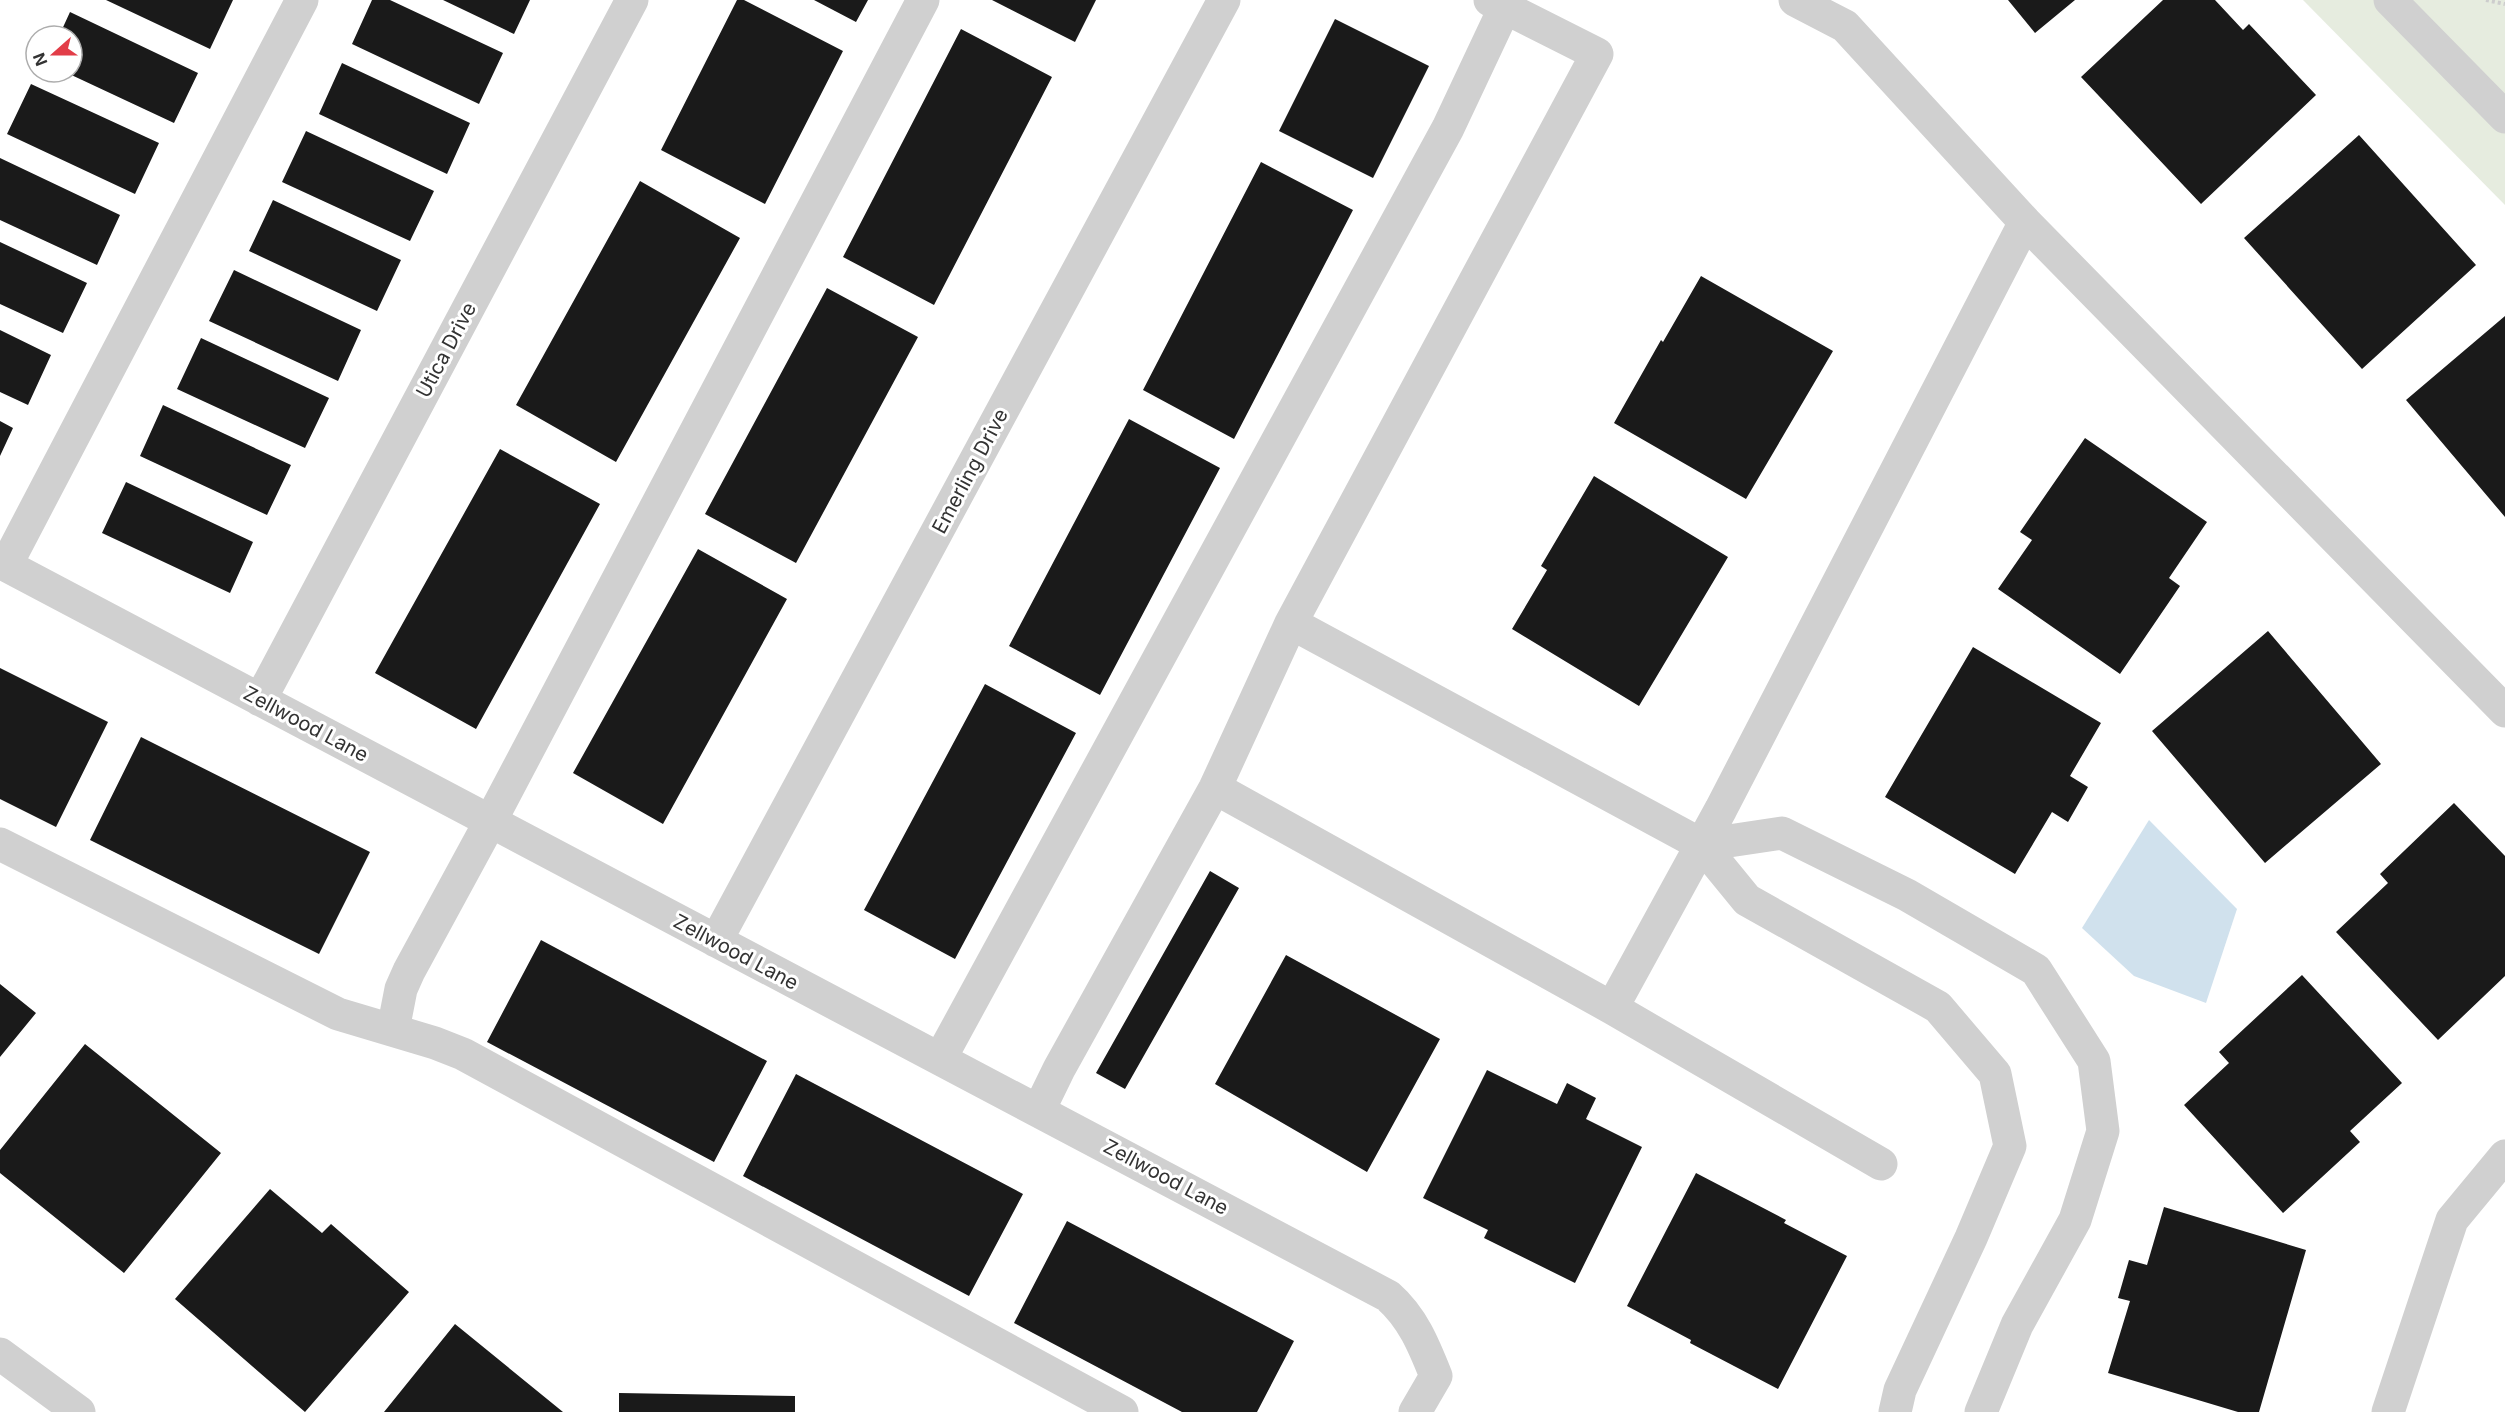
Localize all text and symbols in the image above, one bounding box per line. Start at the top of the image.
north arrow [24,24,84,84]
text: N [28,50,52,69]
street label: Utica Drive [411,298,481,402]
street label: Emerling Drive [927,404,1013,538]
street label: Zellwood Lane [240,681,372,767]
street label: Zellwood Lane [670,909,802,995]
street label: Zellwood Lane [1100,1134,1232,1220]

